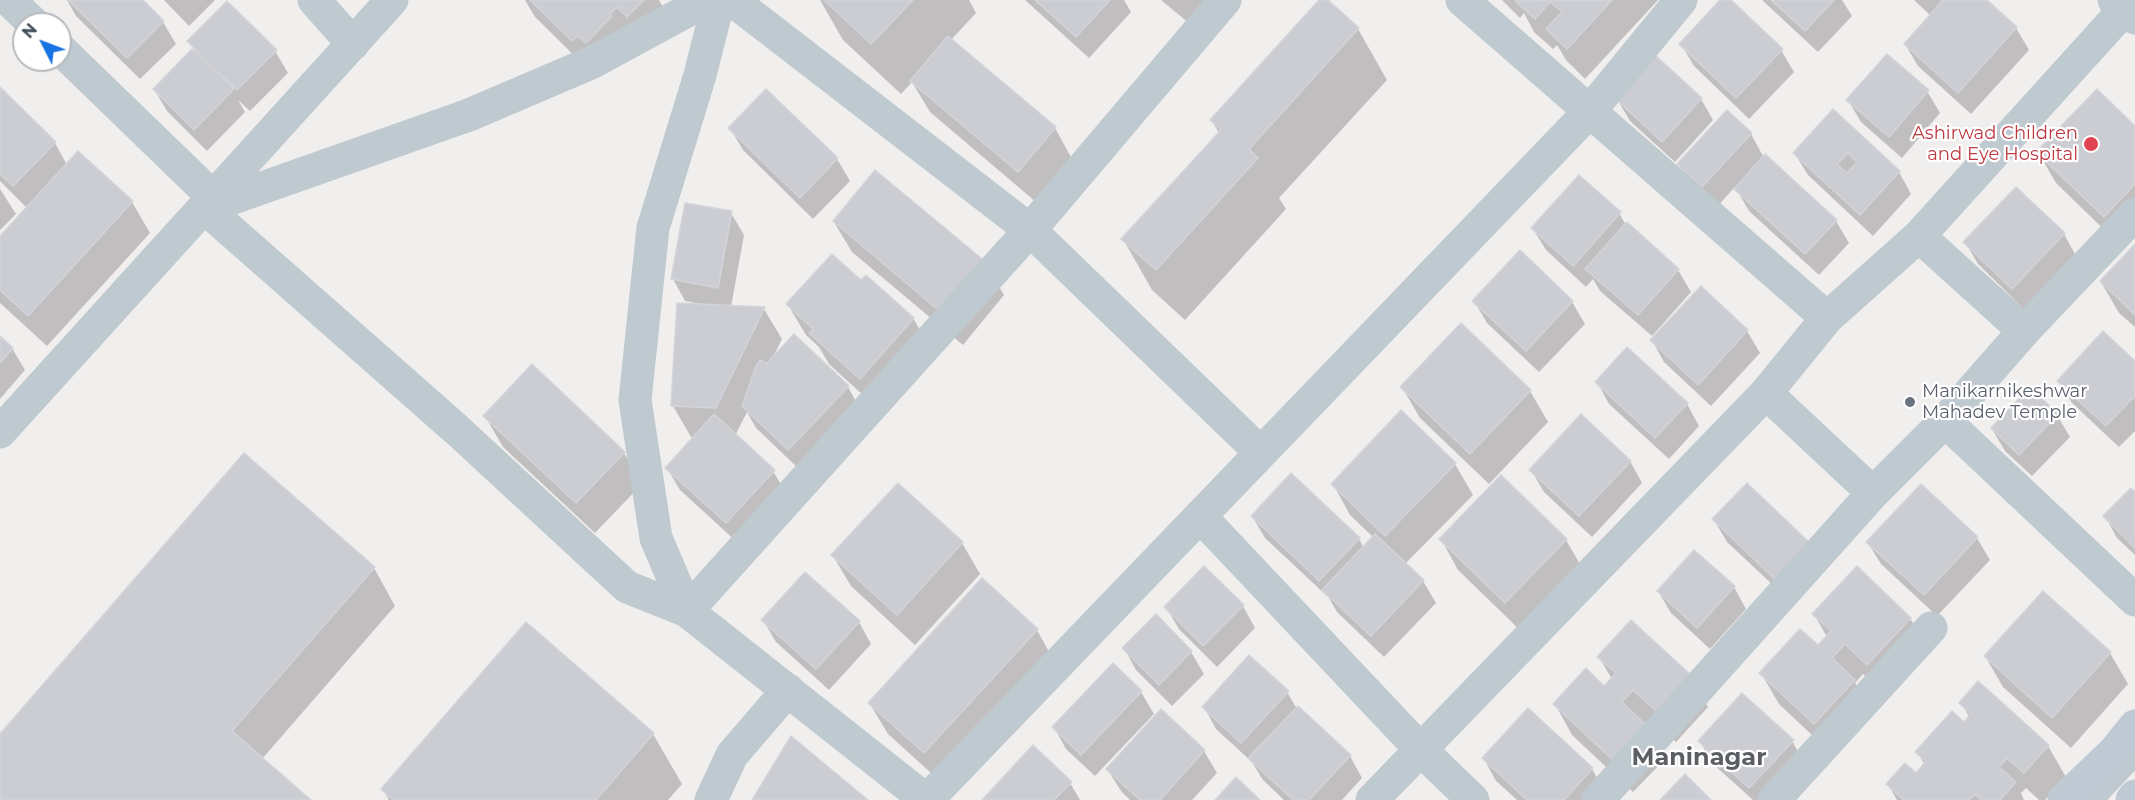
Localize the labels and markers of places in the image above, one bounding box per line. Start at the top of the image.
place label: Ashirwad Children and Eye Hospital [1912,123,2078,166]
marker: Ashirwad Children and Eye Hospital [2082,135,2100,153]
place label: Manikarnikeshwar Mahadev Temple [1922,381,2087,424]
marker: Manikarnikeshwar Mahadev Temple [1903,395,1917,409]

